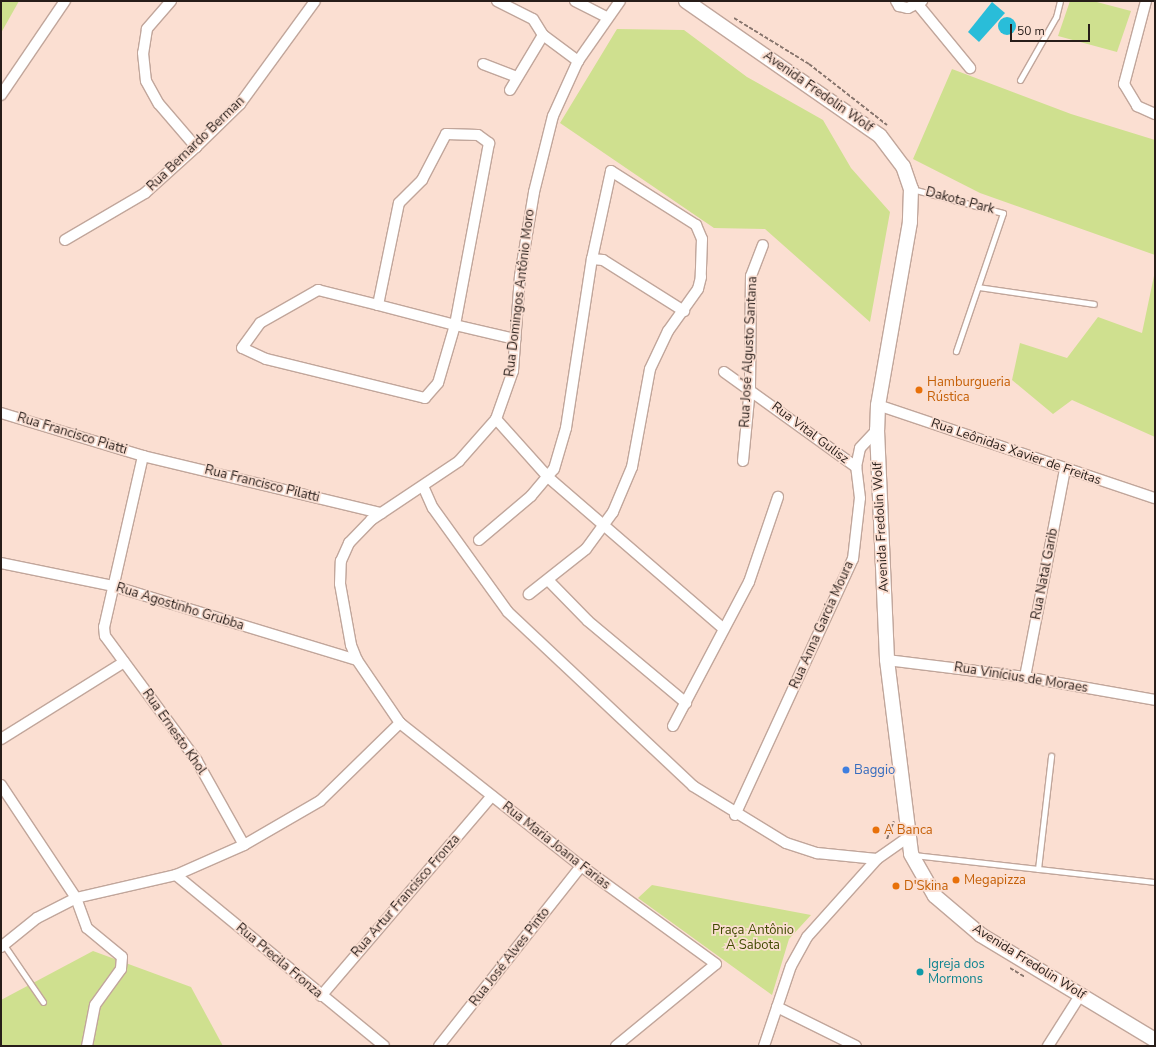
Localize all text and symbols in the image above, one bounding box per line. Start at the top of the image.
scale bar [1012,16,1092,42]
text: 50 m [1017,23,1045,39]
street label: Avenida Fredolin Wolf [760,48,876,136]
street label: Rua Bernardo Berman [144,93,248,195]
street label: Dakota Park [924,184,996,218]
street label: Rua Domingos Antônio Moro [502,208,538,378]
street label: Rua José Algusto Santana [737,276,761,428]
place label: Hamburgueria Rústica [927,375,1011,406]
marker: Hamburgueria Rústica [914,385,924,395]
street label: Rua Vital Gulisz [768,399,852,467]
street label: Rua Francisco Piatti [15,410,129,458]
street label: Rua Leônidas Xavier de Freitas [929,416,1103,488]
street label: Avenida Fredolin Wolf [870,461,892,593]
street label: Rua Francisco Pilatti [203,462,321,506]
street label: Rua Natal Garib [1028,527,1062,621]
street label: Rua Anna Garcia Moura [787,559,857,691]
street label: Rua Agostinho Grubba [114,580,246,634]
street label: Rua Vinícius de Moraes [953,660,1089,696]
street label: Rua Ernesto Khol [139,686,209,778]
place label: Baggio [854,762,895,778]
marker: Baggio [841,765,851,775]
street label: Rua Maria Joana Farias [499,799,613,893]
place label: A Banca [884,822,933,838]
marker: A Banca [871,825,881,835]
street label: Rua Artur Francisco Fronza [349,832,463,960]
place label: Megapizza [964,872,1026,888]
marker: Megapizza [951,875,961,885]
place label: D'Skina [904,878,948,894]
marker: D'Skina [891,881,901,891]
street label: Rua José Alves Pinto [467,905,553,1009]
street label: Rua Precila Fronza [233,920,325,1002]
street label: Avenida Fredolin Wolf [969,921,1089,1003]
park label: Praça Antônio A Sabota [712,923,794,954]
place label: Igreja dos Mormons [928,957,985,988]
marker: Igreja dos Mormons [915,967,925,977]

